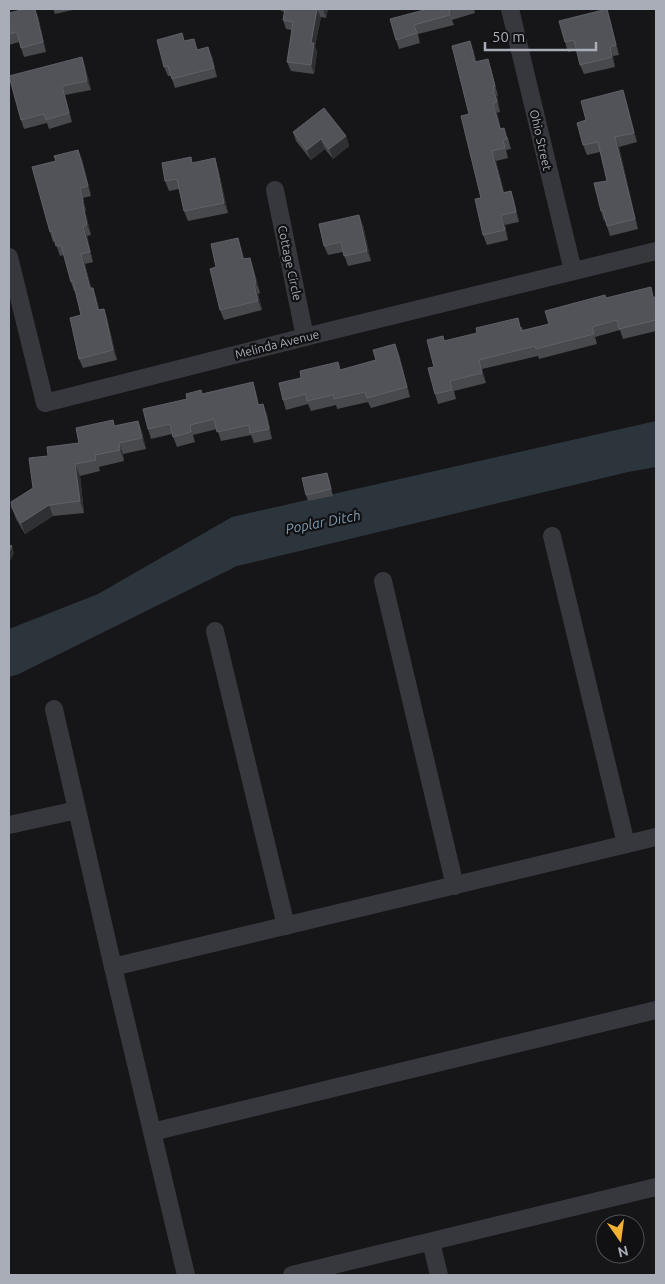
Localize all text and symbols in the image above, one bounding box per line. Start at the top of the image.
scale bar [485,20,596,52]
text: 50 m [492,28,525,45]
street label: Ohio Street [528,108,554,172]
street label: Cottage Circle [276,224,304,302]
street label: Melinda Avenue [234,327,320,361]
water label: Poplar Ditch [284,507,362,537]
north arrow [595,1214,645,1264]
text: N [616,1243,630,1261]

